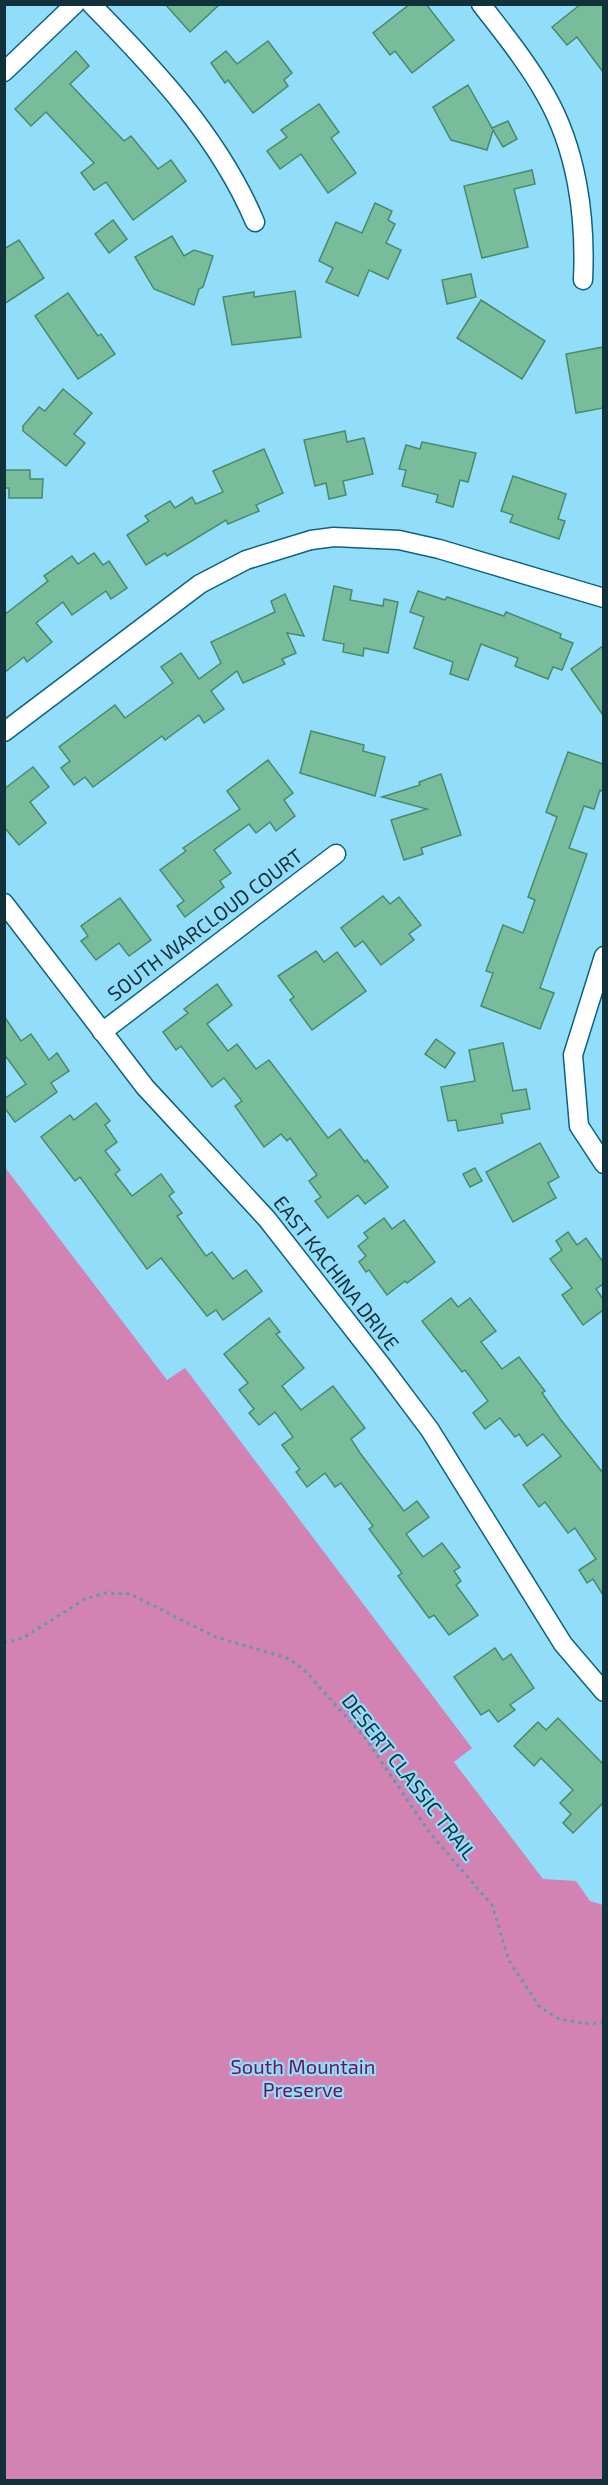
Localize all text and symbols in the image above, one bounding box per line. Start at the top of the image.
street label: SOUTH WARCLOUD COURT [102,843,307,1005]
street label: EAST KACHINA DRIVE [269,1190,405,1354]
street label: DESERT CLASSIC TRAIL [338,1689,482,1864]
park label: South Mountain Preserve [231,2054,375,2101]

